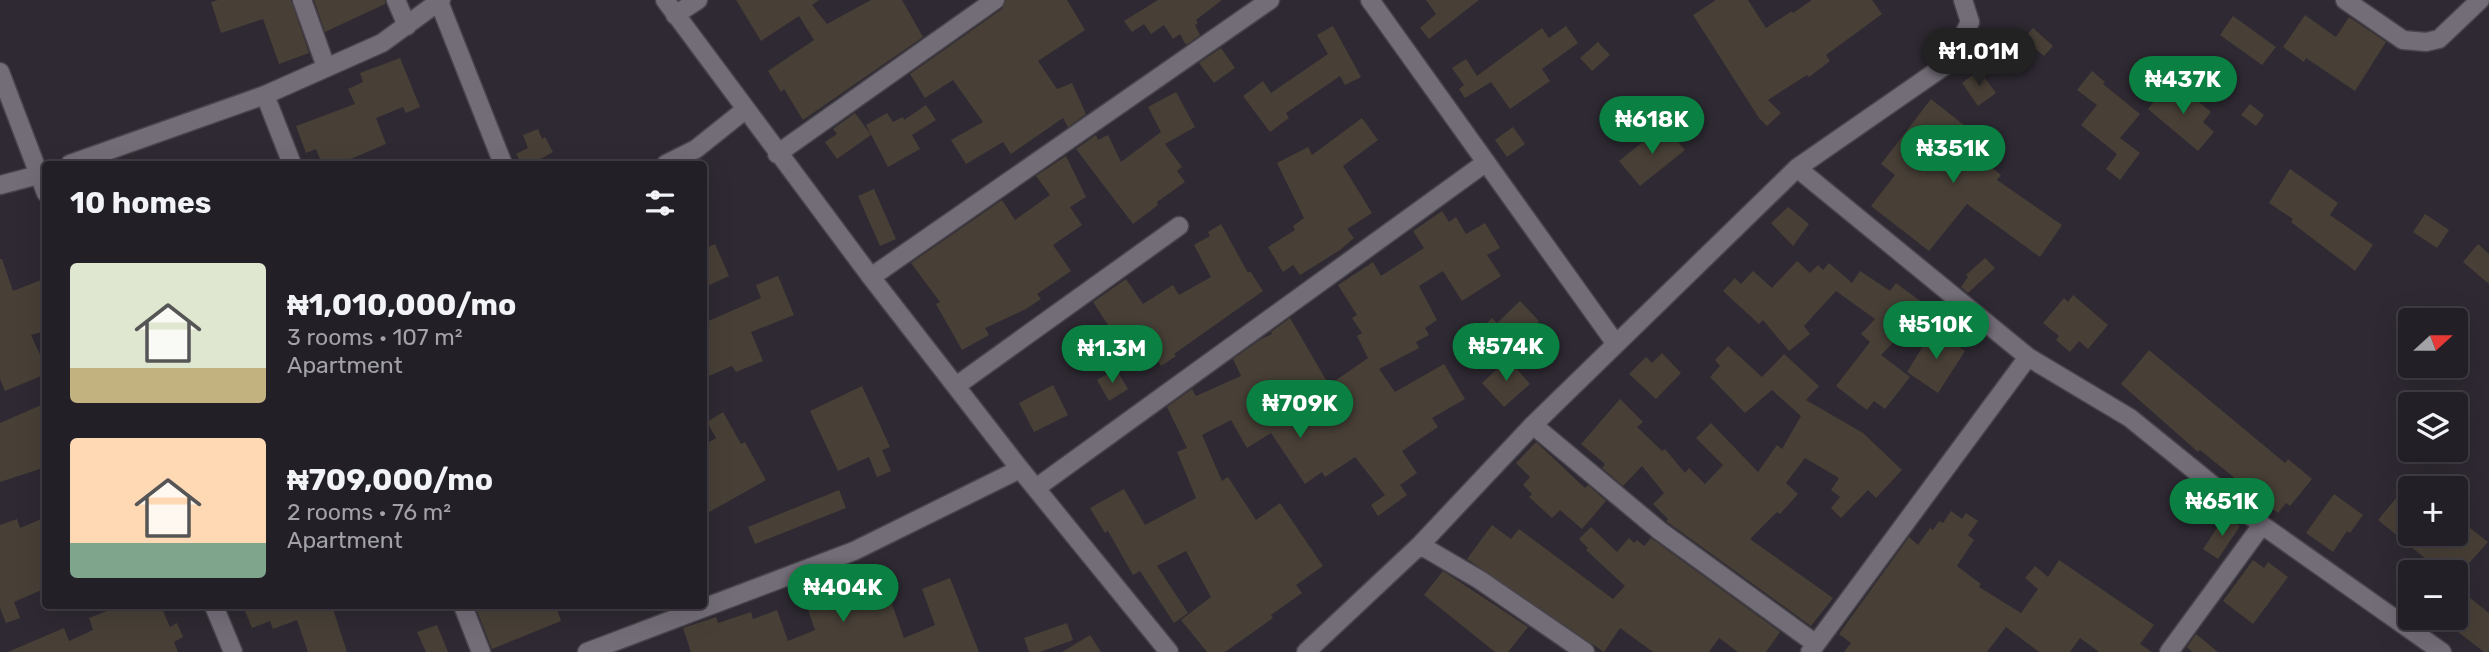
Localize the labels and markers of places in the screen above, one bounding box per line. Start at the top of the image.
pin: ₦1.01M [1922,28,2036,88]
pin: ₦437K [2134,57,2232,116]
pin: ₦618K [1603,96,1701,156]
pin: ₦351K [1904,125,2002,185]
pin: ₦510K [1887,302,1985,361]
pin: ₦574K [1457,324,1555,383]
pin: ₦1.3M [1063,326,1161,385]
pin: ₦709K [1251,380,1349,440]
pin: ₦651K [2173,478,2271,538]
pin: ₦404K [794,564,892,624]

